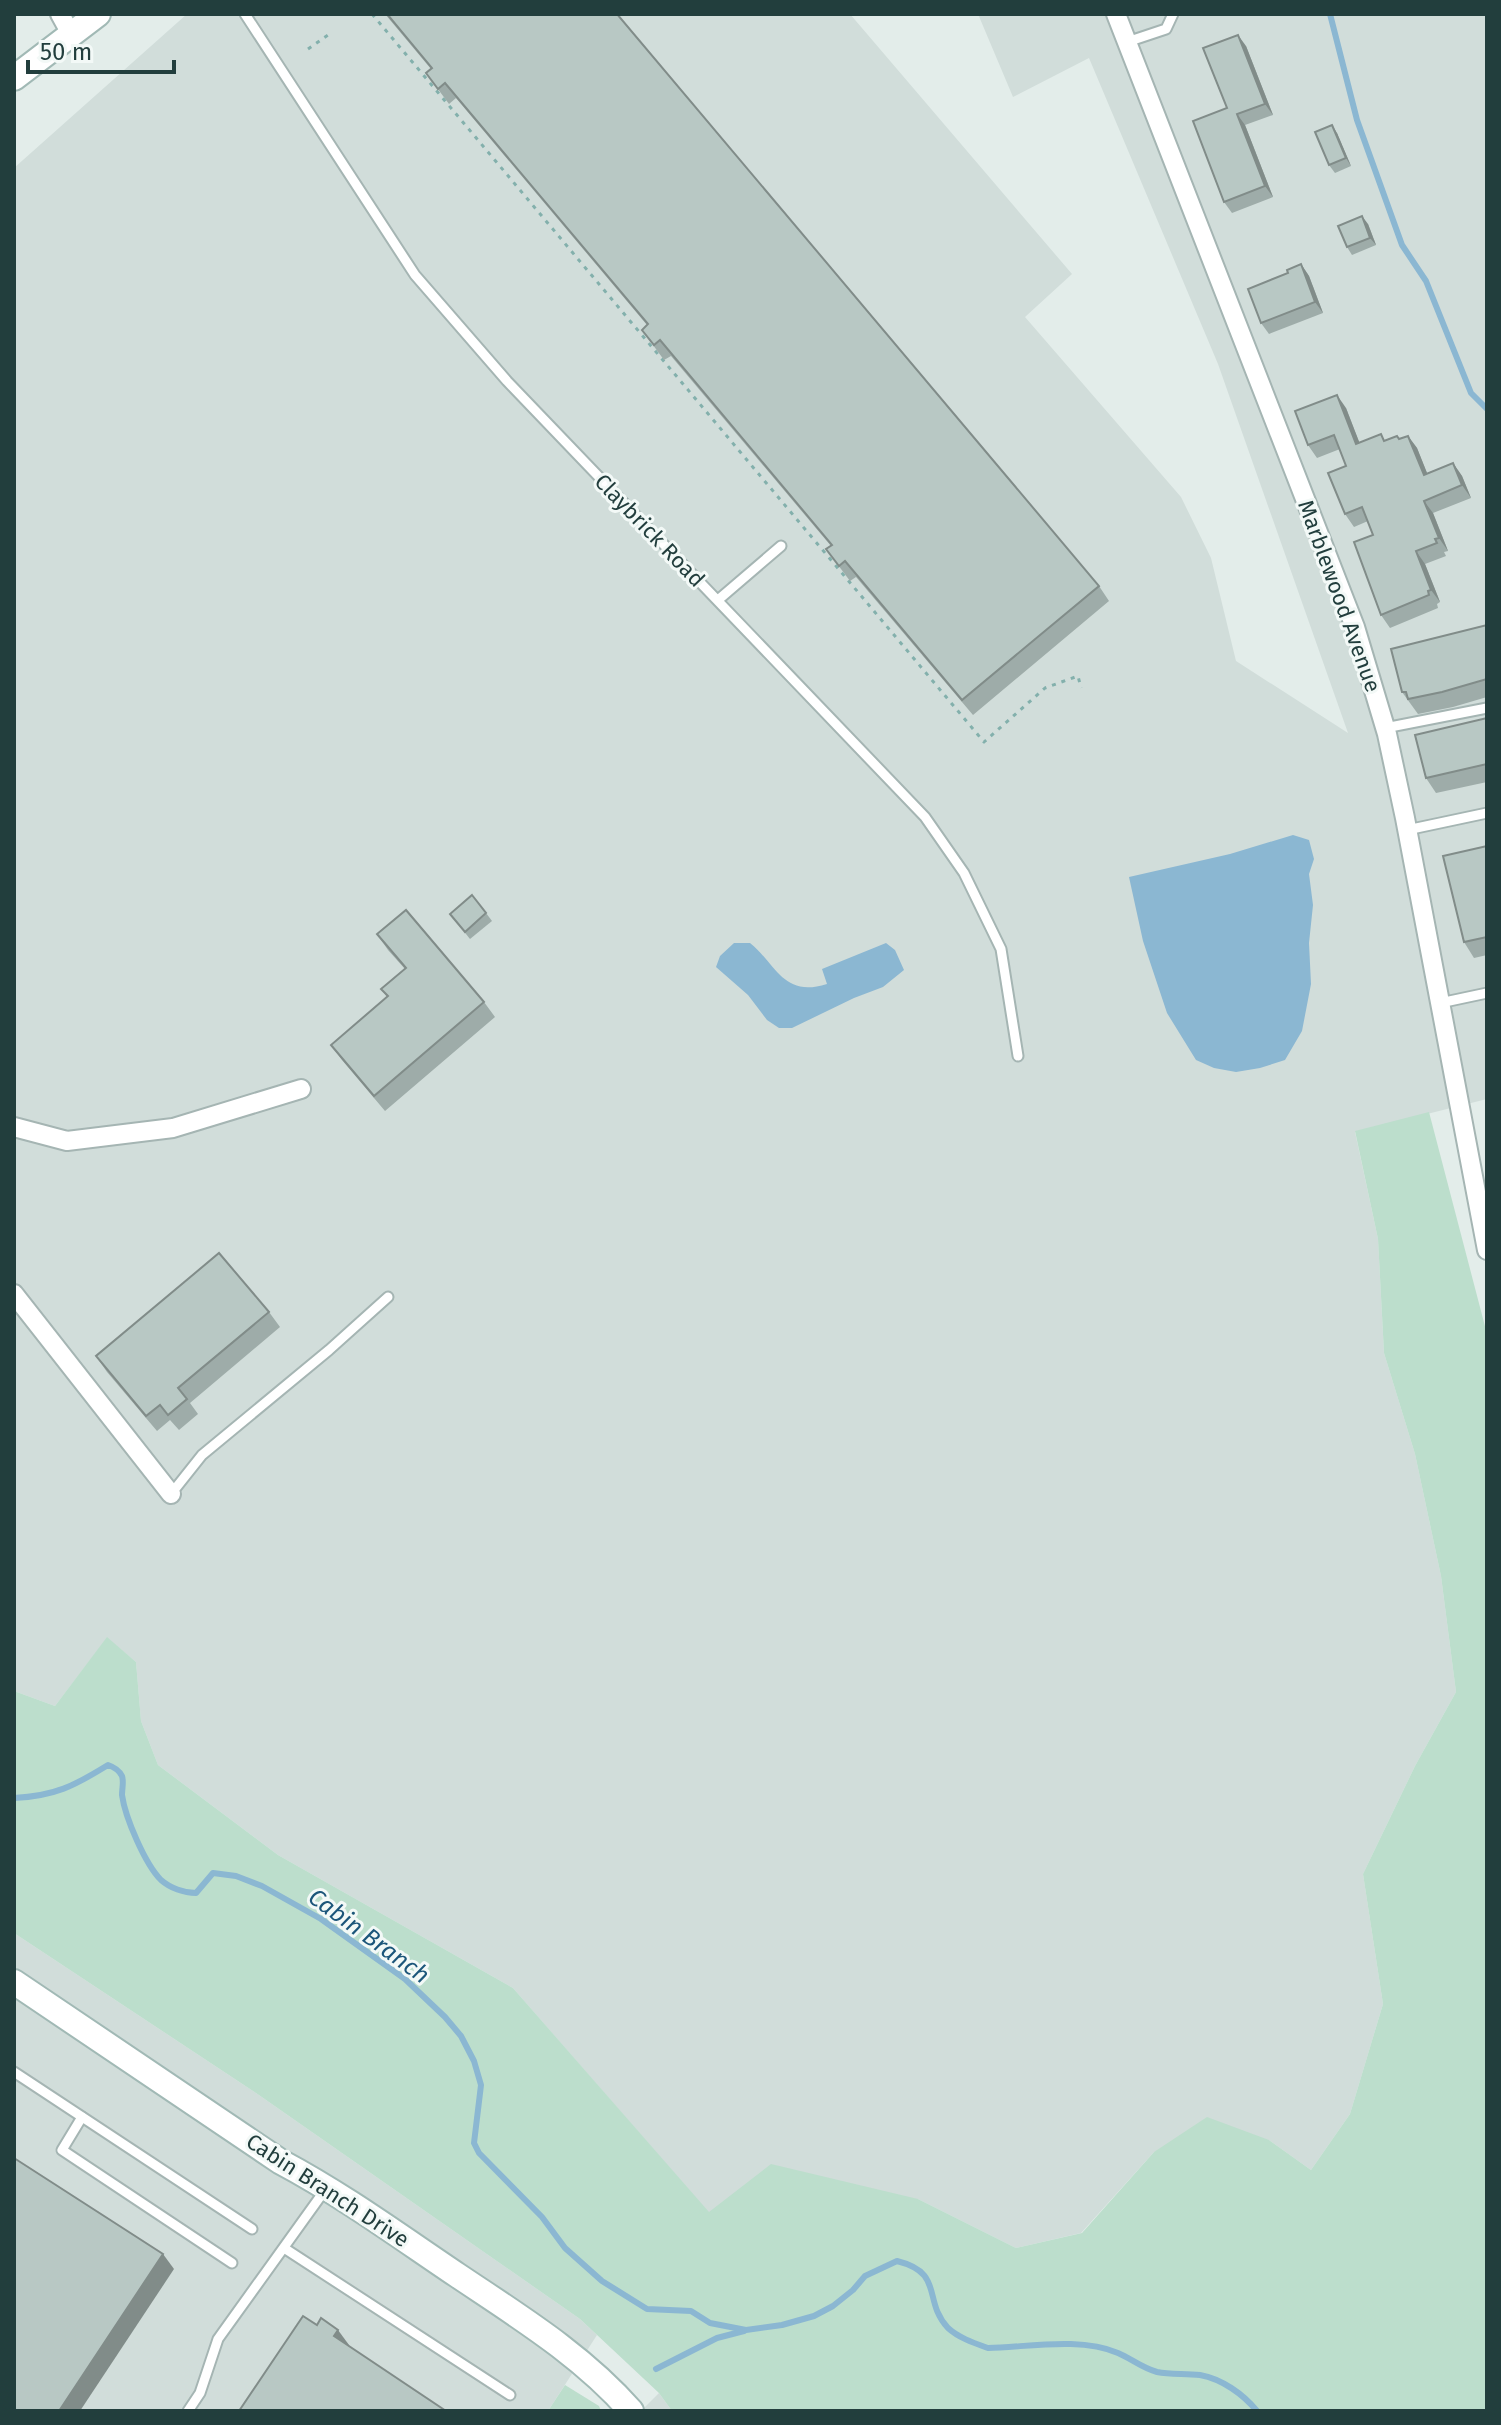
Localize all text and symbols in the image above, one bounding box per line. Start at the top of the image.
scale bar [28,24,174,74]
text: 50 m [40,38,92,66]
street label: Claybrick Road [589,468,710,593]
street label: Marblewood Avenue [1292,496,1387,696]
water label: Cabin Branch [303,1883,435,1989]
street label: Cabin Branch Drive [241,2128,414,2253]

